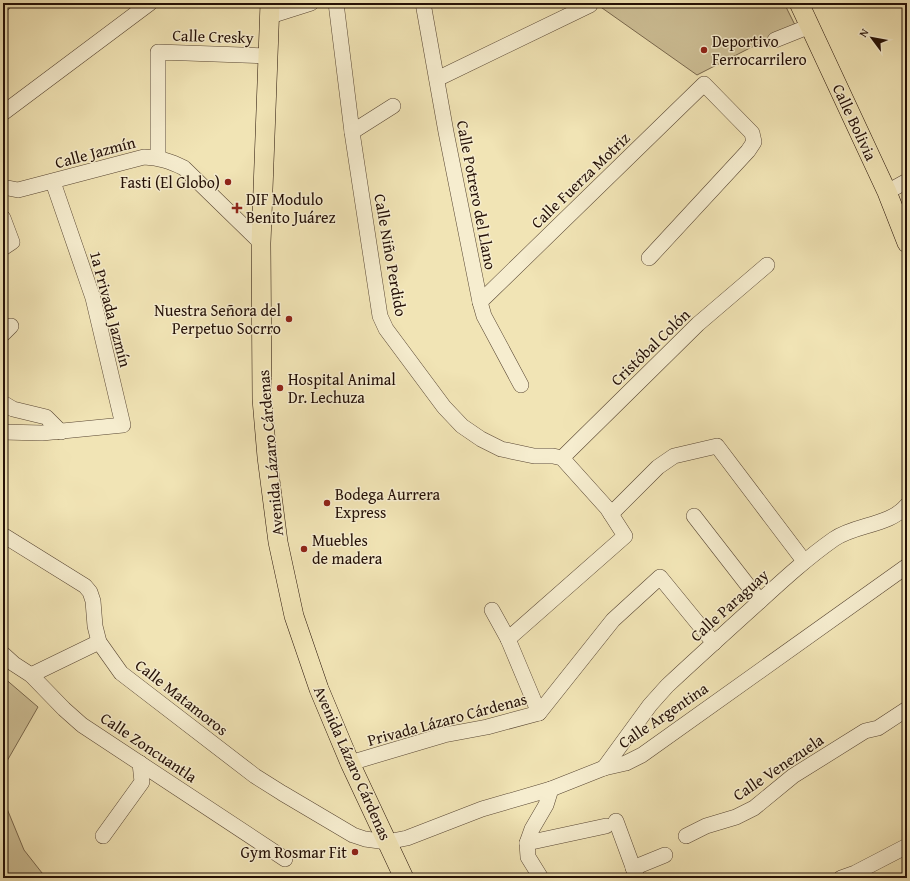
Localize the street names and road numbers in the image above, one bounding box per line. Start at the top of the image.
street label: Calle Cresky [172,23,254,49]
street label: Calle Bolivia [827,80,883,165]
street label: Calle Potrero del Llano [451,118,503,272]
street label: Calle Fuerza Motriz [525,126,635,234]
street label: Calle Jazmín [52,130,138,174]
street label: Calle Niño Perdido [368,192,414,318]
street label: 1a Privada Jazmín [84,248,138,370]
street label: Cristóbal Colón [605,303,695,391]
street label: Avenida Lázaro Cárdenas [251,369,289,537]
street label: Calle Paraguay [684,563,774,647]
street label: Calle Matamoros [130,653,234,741]
street label: Calle Argentina [613,676,713,754]
street label: Avenida Lázaro Cárdenas [308,682,398,844]
street label: Privada Lázaro Cárdenas [365,686,529,752]
street label: Calle Zoncuantla [96,706,202,788]
street label: Calle Venezuela [728,727,829,806]

